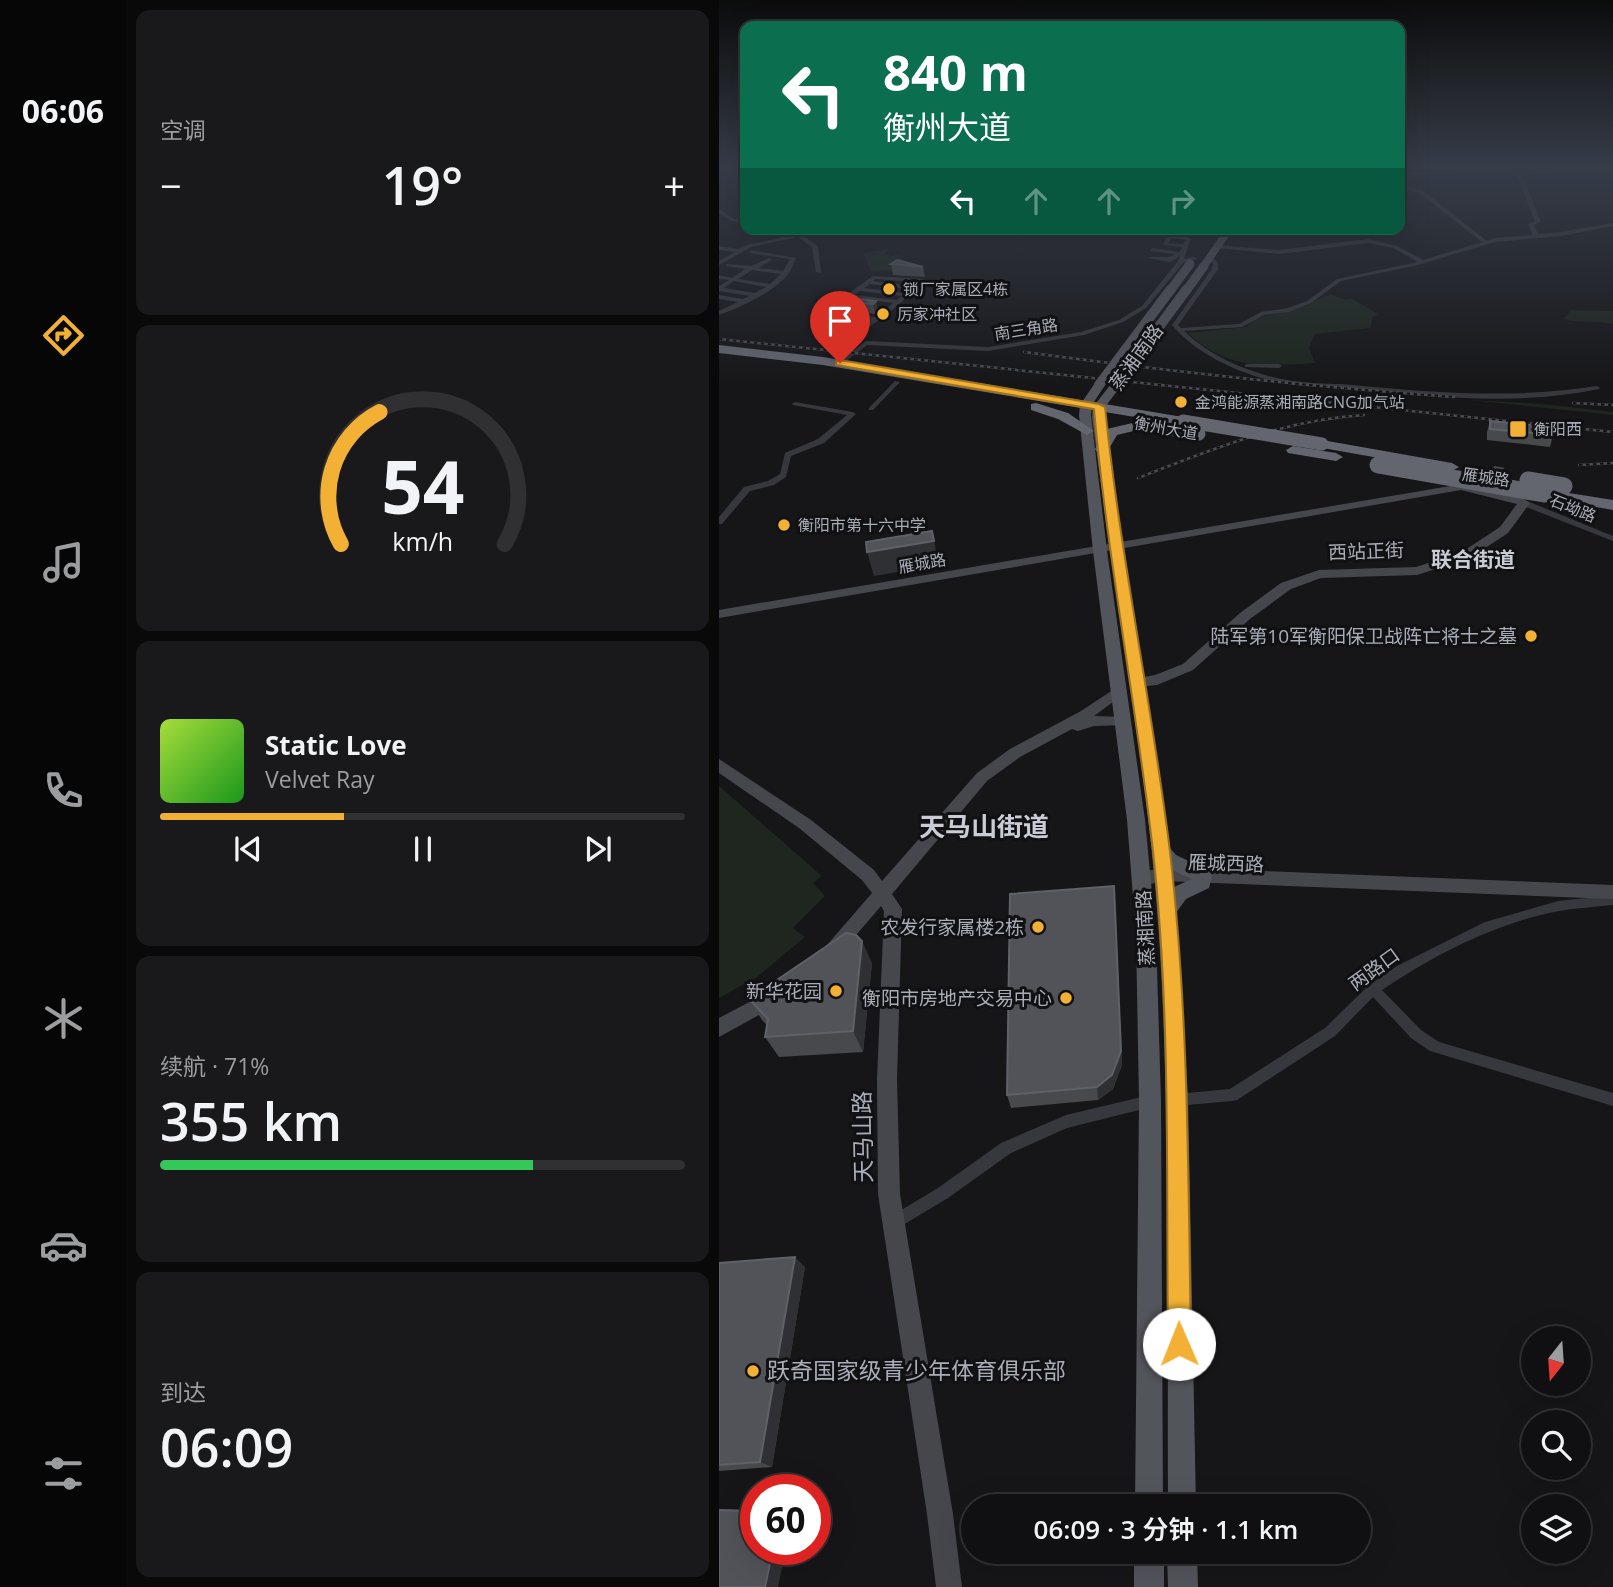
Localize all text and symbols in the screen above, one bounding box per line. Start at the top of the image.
text: 840 m [883,39,1028,105]
icon: left [768,49,859,140]
text: 06:06 [22,89,104,132]
text: 衡州大道 [883,105,1011,148]
text: 空调 [160,114,206,146]
text: 19° [382,149,463,220]
text: − [160,159,182,211]
text: + [663,159,685,211]
icon: left [944,182,982,220]
icon: ahead [1017,182,1055,220]
icon: ahead [1090,182,1128,220]
icon: right [1163,182,1201,220]
place label: 锁厂家属区4栋 [903,278,1008,300]
marker: 锁厂家属区4栋 [881,281,897,297]
pin [810,291,870,363]
icon: arrive [821,302,859,340]
place label: 厉家冲社区 [897,303,977,325]
marker: 厉家冲社区 [875,306,891,322]
icon: directions [39,311,88,360]
street label: 南三角路 [993,313,1059,345]
street label: 蒸湘南路 [1103,319,1169,395]
place label: 金鸿能源蒸湘南路CNG加气站 [1195,391,1405,413]
marker: 金鸿能源蒸湘南路CNG加气站 [1173,394,1189,410]
street label: 衡州大道 [1133,412,1199,444]
place label: 衡阳西 [1534,418,1582,440]
marker: 衡阳西 [1508,419,1528,439]
text: 54 [381,437,464,536]
street label: 雁城路 [1461,463,1511,491]
street label: 石坳路 [1547,489,1599,527]
place label: 衡阳市第十六中学 [798,514,926,536]
marker: 衡阳市第十六中学 [776,517,792,533]
text: km/h [392,524,453,558]
street label: 西站正街 [1328,537,1404,565]
icon: music [39,538,88,587]
district label: 联合街道 [1431,545,1515,573]
street label: 雁城路 [896,548,948,578]
place label: 陆军第10军衡阳保卫战阵亡将士之墓 [1210,623,1517,649]
marker: 陆军第10军衡阳保卫战阵亡将士之墓 [1523,628,1539,644]
text: Static Love [265,727,407,763]
text: Velvet Ray [265,763,375,795]
icon: phone [39,766,88,815]
district label: 天马山街道 [919,808,1049,844]
icon: previous [229,830,267,868]
icon: pause [404,830,442,868]
icon: next [579,830,617,868]
street label: 雁城西路 [1188,849,1264,877]
street label: 蒸湘南路 [1130,889,1160,967]
place label: 农发行家属楼2栋 [880,914,1024,940]
marker: 农发行家属楼2栋 [1030,919,1046,935]
street label: 两路口 [1343,942,1405,996]
place label: 新华花园 [746,978,822,1004]
marker: 新华花园 [828,983,844,999]
place label: 衡阳市房地产交易中心 [862,985,1052,1011]
marker: 衡阳市房地产交易中心 [1058,990,1074,1006]
icon: climate [39,994,88,1043]
text: 续航 · 71% [160,1050,269,1082]
text: 355 km [160,1085,342,1156]
street label: 天马山路 [845,1091,879,1183]
icon: car [39,1221,88,1270]
position arrow [1142,1307,1216,1381]
north arrow [1521,1326,1591,1396]
map controls [1521,1326,1591,1564]
place label: 跃奇国家级青少年体育俱乐部 [767,1354,1066,1386]
marker: 跃奇国家级青少年体育俱乐部 [745,1363,761,1379]
text: 到达 [160,1376,206,1408]
button: search [1521,1410,1591,1480]
text: 06:09 [160,1411,293,1482]
icon: filters [39,1449,88,1498]
speed limit sign: 60 [740,1474,831,1565]
button: layers [1521,1494,1591,1564]
text: 06:09 · 3 分钟 · 1.1 km [1034,1511,1298,1547]

